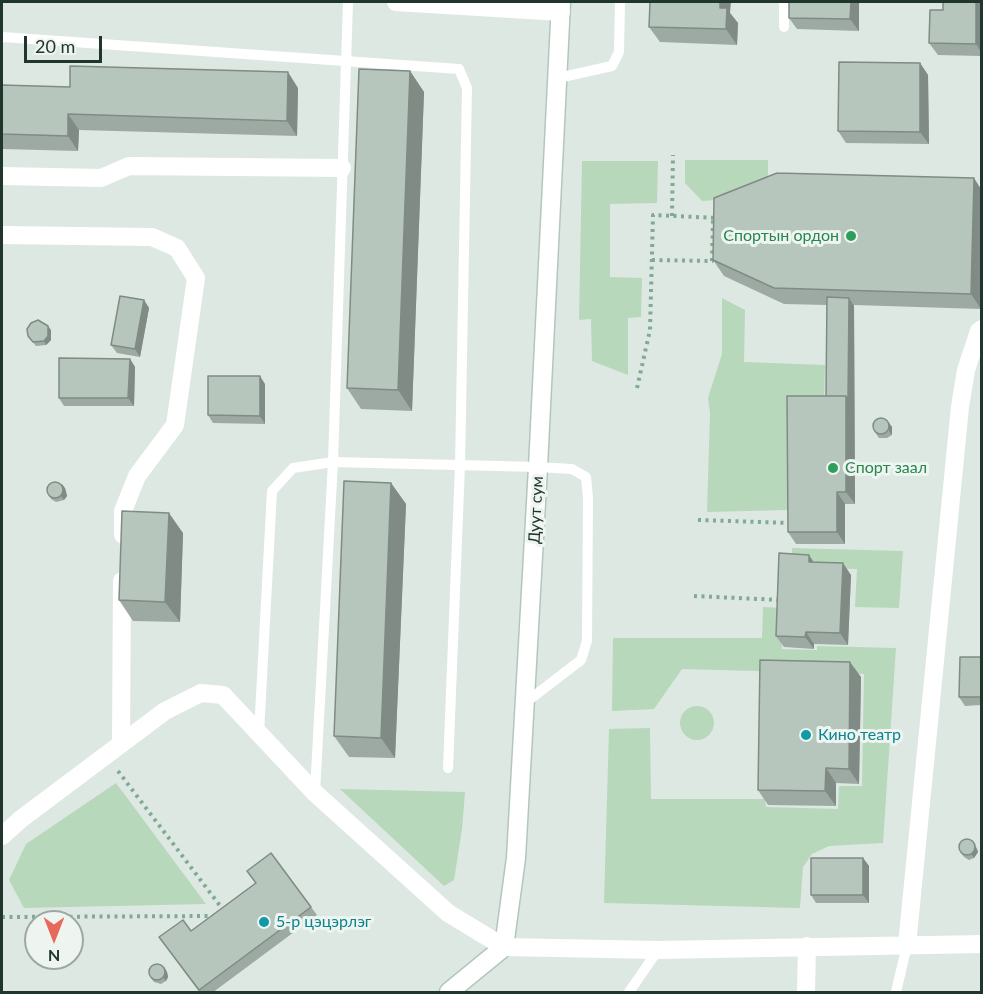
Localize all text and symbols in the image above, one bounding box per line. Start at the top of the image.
scale bar [27,24,105,62]
text: 20 m [35,35,75,57]
place label: Спортын ордон [723,226,839,246]
marker: Спортын ордон [844,229,858,243]
place label: Спорт заал [845,458,927,478]
marker: Спорт заал [826,461,840,475]
street label: Дуут сум [525,476,547,544]
place label: Кино театр [818,725,901,745]
marker: Кино театр [799,728,813,742]
north arrow [24,910,84,970]
place label: 5-р цэцэрлэг [276,912,371,932]
marker: 5-р цэцэрлэг [257,915,271,929]
text: N [48,947,60,966]

